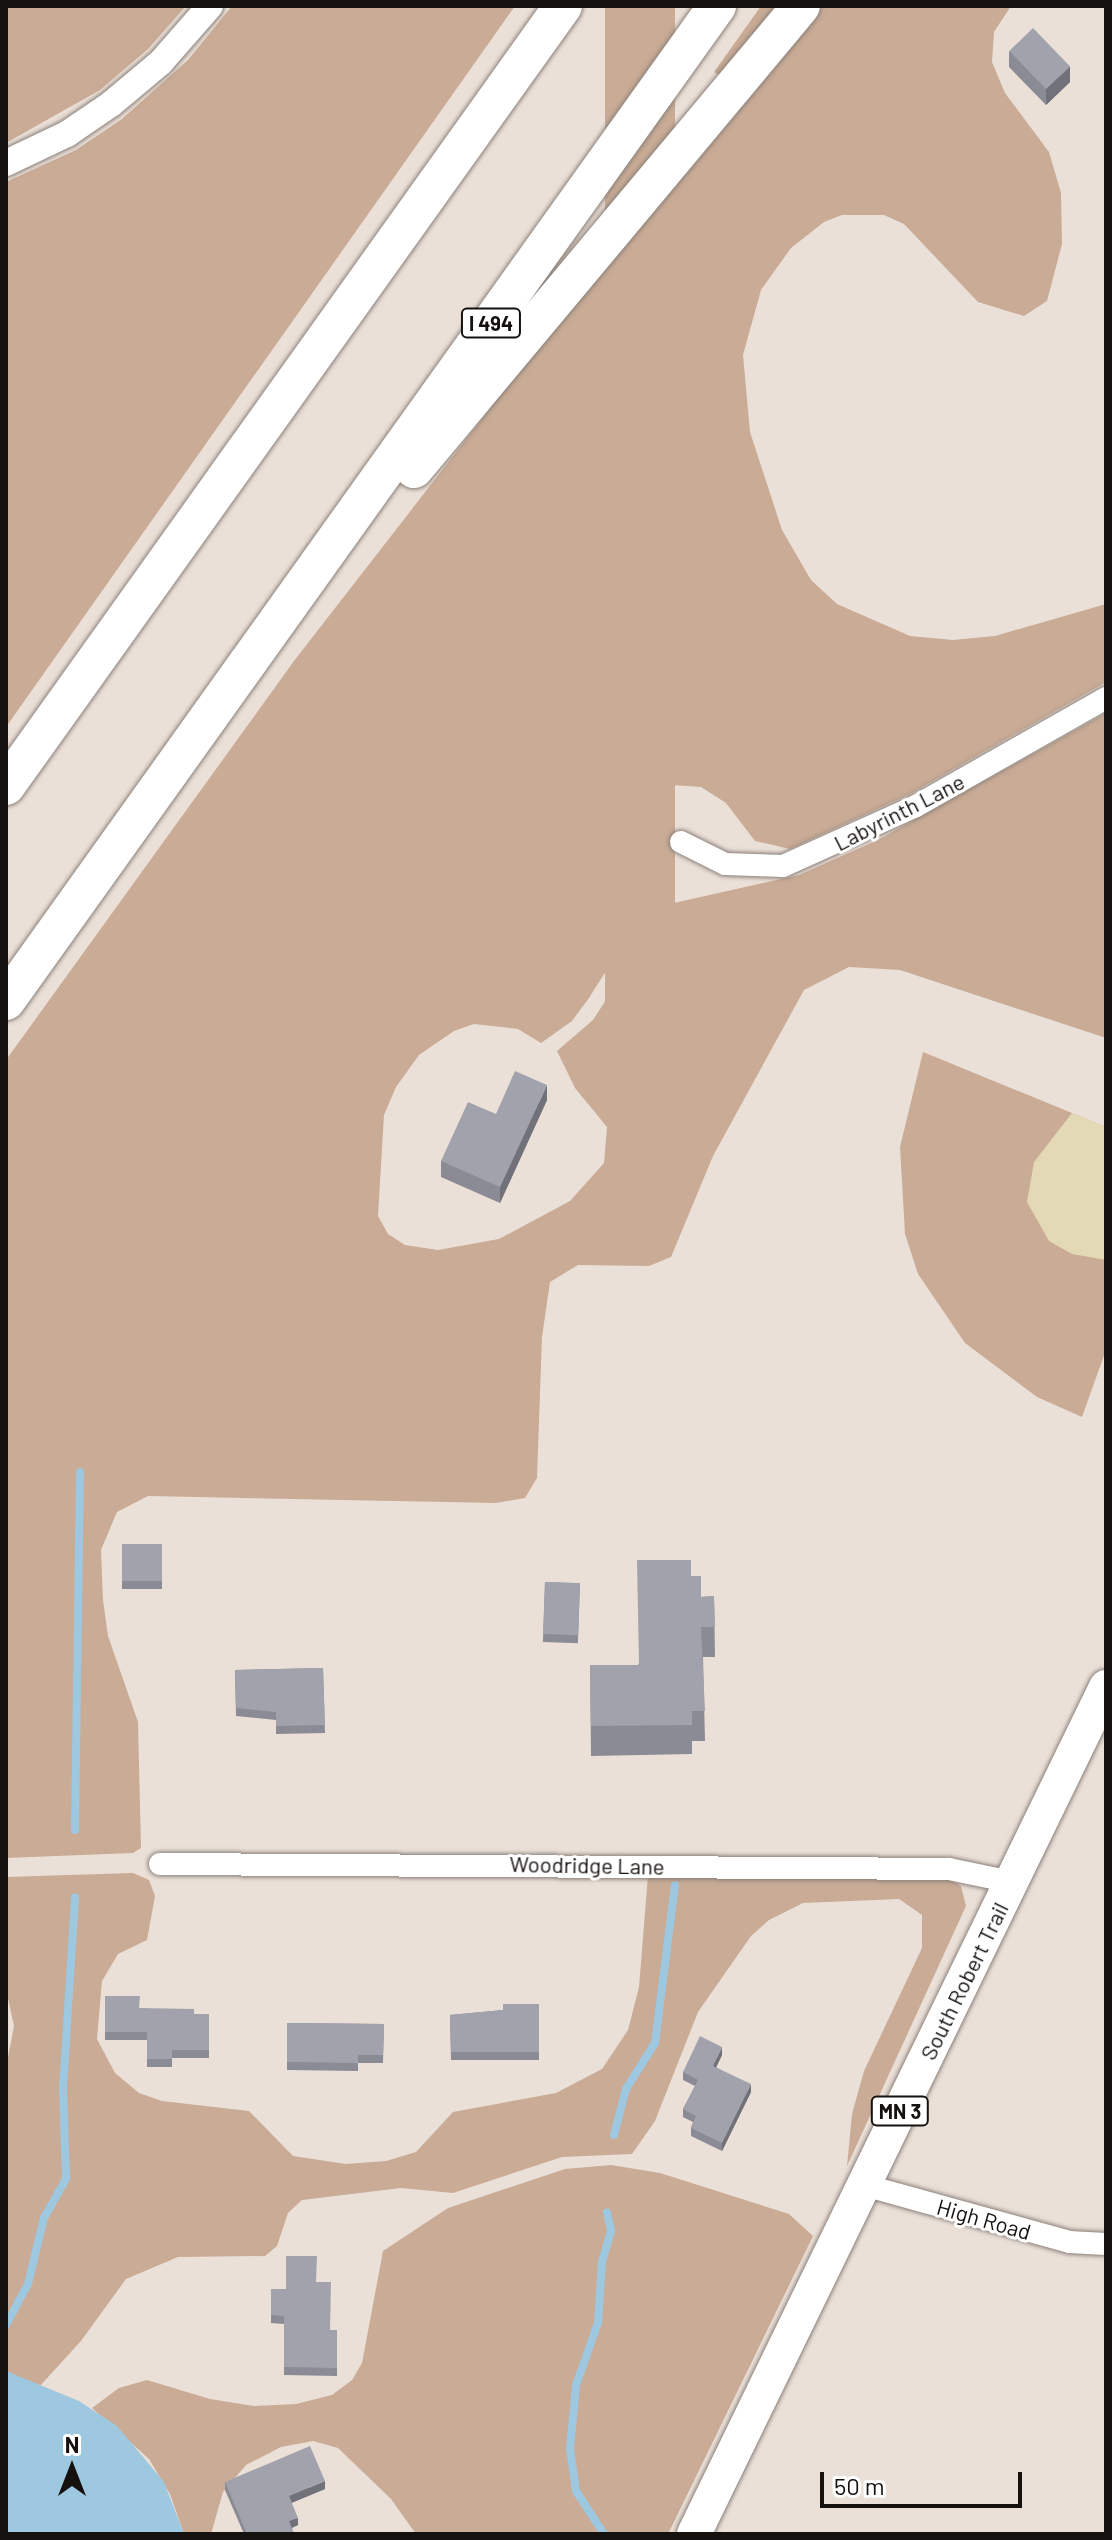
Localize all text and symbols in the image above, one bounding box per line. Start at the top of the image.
road number: I 494 [459,307,523,339]
street label: Labyrinth Lane [829,768,969,856]
street label: Woodridge Lane [509,1850,665,1880]
street label: South Robert Trail [914,1898,1014,2064]
road number: MN 3 [870,2095,930,2127]
street label: High Road [934,2193,1034,2245]
north arrow [32,2428,112,2508]
text: N [65,2431,79,2457]
scale bar [824,2456,1026,2506]
text: 50 m [834,2471,885,2500]

